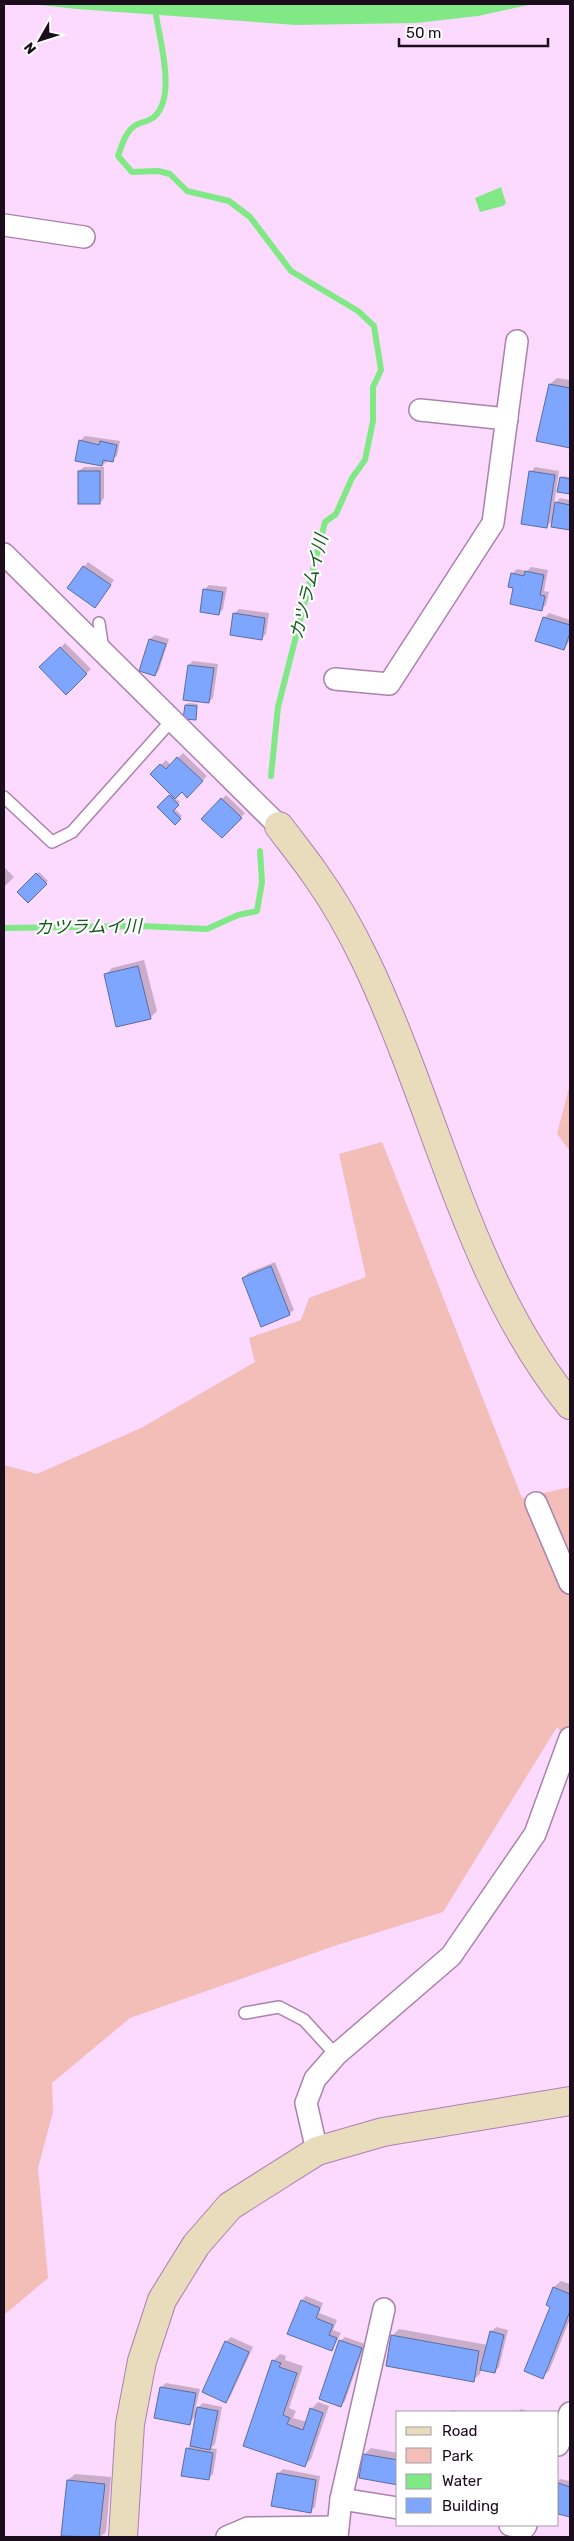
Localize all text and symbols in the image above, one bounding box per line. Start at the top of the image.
north arrow [15,15,65,65]
scale bar [399,15,548,47]
text: 50 m [406,24,441,42]
text: N [21,39,40,57]
water label: カツラムイ川 [285,530,333,642]
water label: カツラムイ川 [34,915,144,939]
legend [396,2411,559,2526]
text: Road [442,2422,478,2440]
text: Park [442,2447,473,2465]
text: Water [442,2472,482,2490]
text: Building [442,2497,499,2515]

